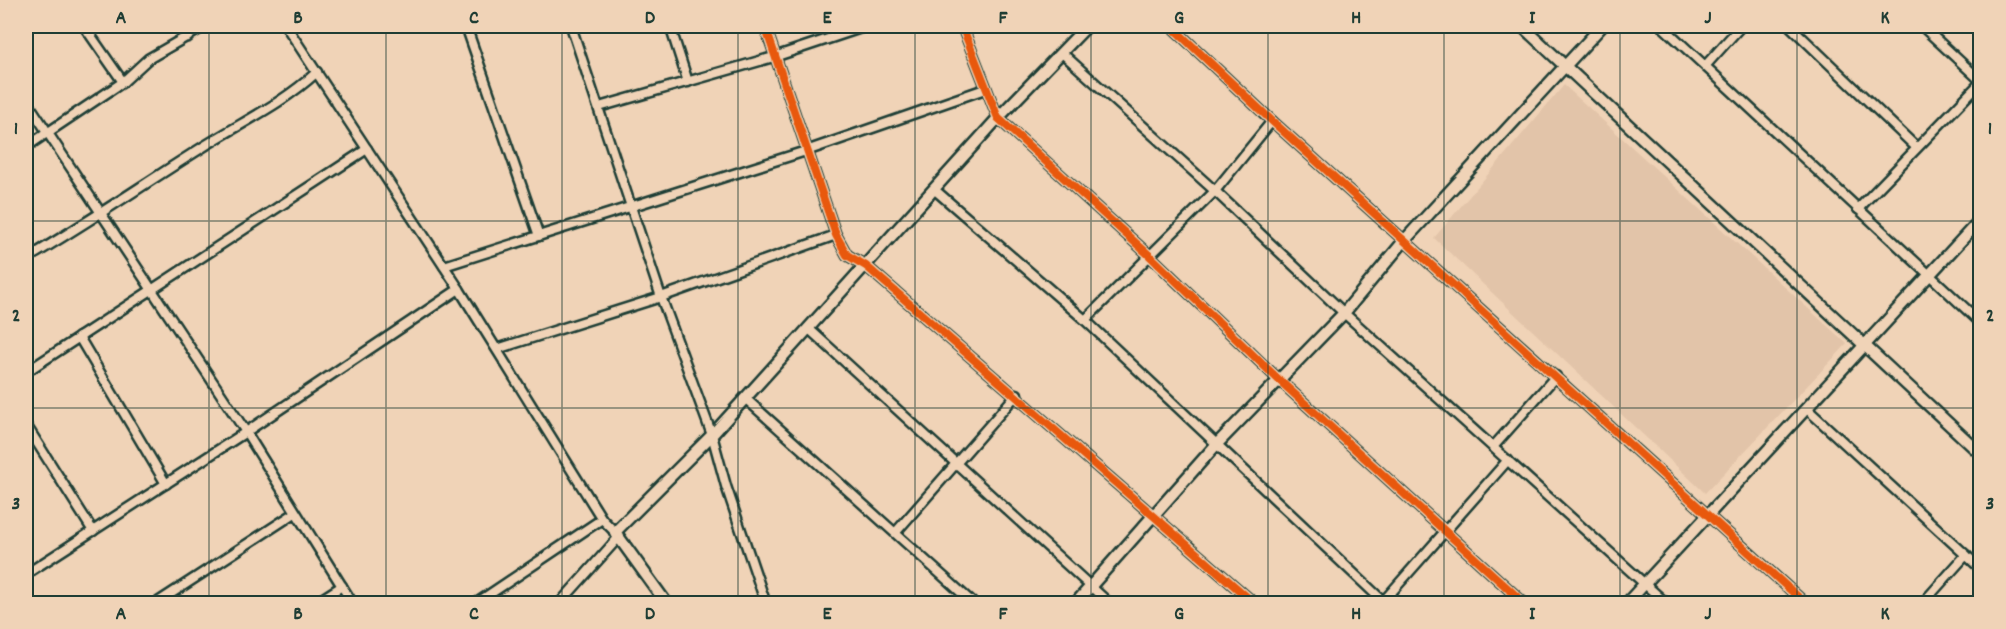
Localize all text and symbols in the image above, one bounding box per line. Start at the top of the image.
text: A [116,5,127,33]
text: B [293,5,303,33]
text: C [469,5,479,33]
text: D [645,5,656,33]
text: E [822,5,832,33]
text: F [999,5,1009,33]
text: G [1174,5,1184,33]
text: H [1351,5,1361,33]
text: I [1529,5,1536,33]
text: J [1704,5,1712,33]
text: K [1880,5,1890,33]
text: 1 [14,116,18,144]
text: 1 [1988,116,1992,144]
text: 2 [12,303,20,331]
text: 2 [1986,303,1994,331]
text: 3 [12,491,20,519]
text: 3 [1986,491,1994,519]
text: A [116,601,127,629]
text: B [293,601,303,629]
text: C [469,601,479,629]
text: D [645,601,656,629]
text: E [822,601,832,629]
text: F [999,601,1009,629]
text: G [1174,601,1184,629]
text: H [1351,601,1361,629]
text: I [1529,601,1536,629]
text: J [1704,601,1712,629]
text: K [1880,601,1890,629]

